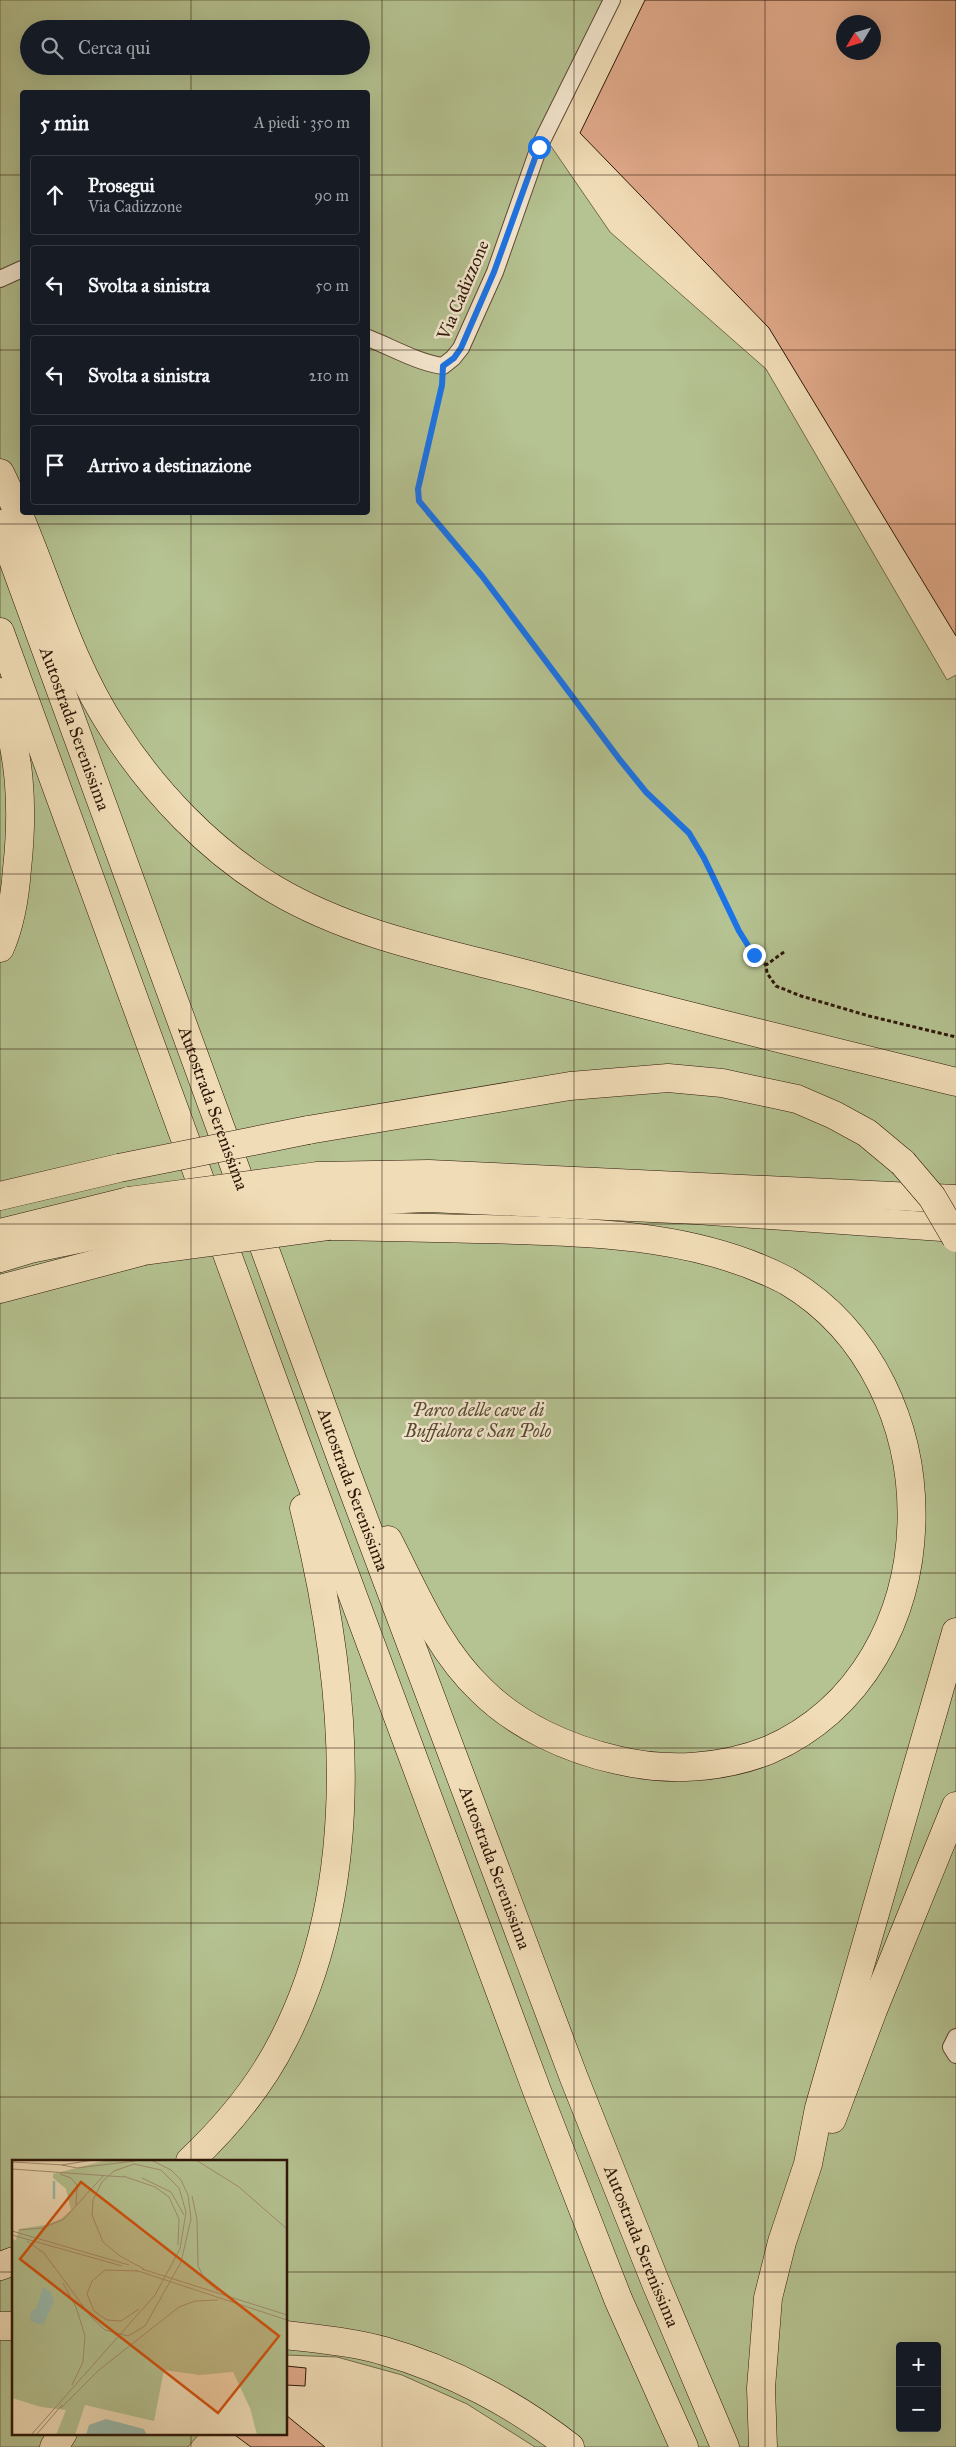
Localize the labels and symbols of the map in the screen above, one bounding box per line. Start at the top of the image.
north arrow [836,15,881,60]
route start [528,136,551,159]
street label: Via Cadizzone [432,237,494,344]
street label: Autostrada Serenissima [35,643,115,814]
route end [743,944,766,967]
street label: Autostrada Serenissima [173,1023,253,1193]
park label: Parco delle cave di Buffalora e San Polo [404,1399,551,1442]
street label: Autostrada Serenissima [312,1404,394,1575]
street label: Autostrada Serenissima [454,1782,536,1953]
inset map [12,2160,288,2434]
street label: Autostrada Serenissima [599,2161,684,2331]

